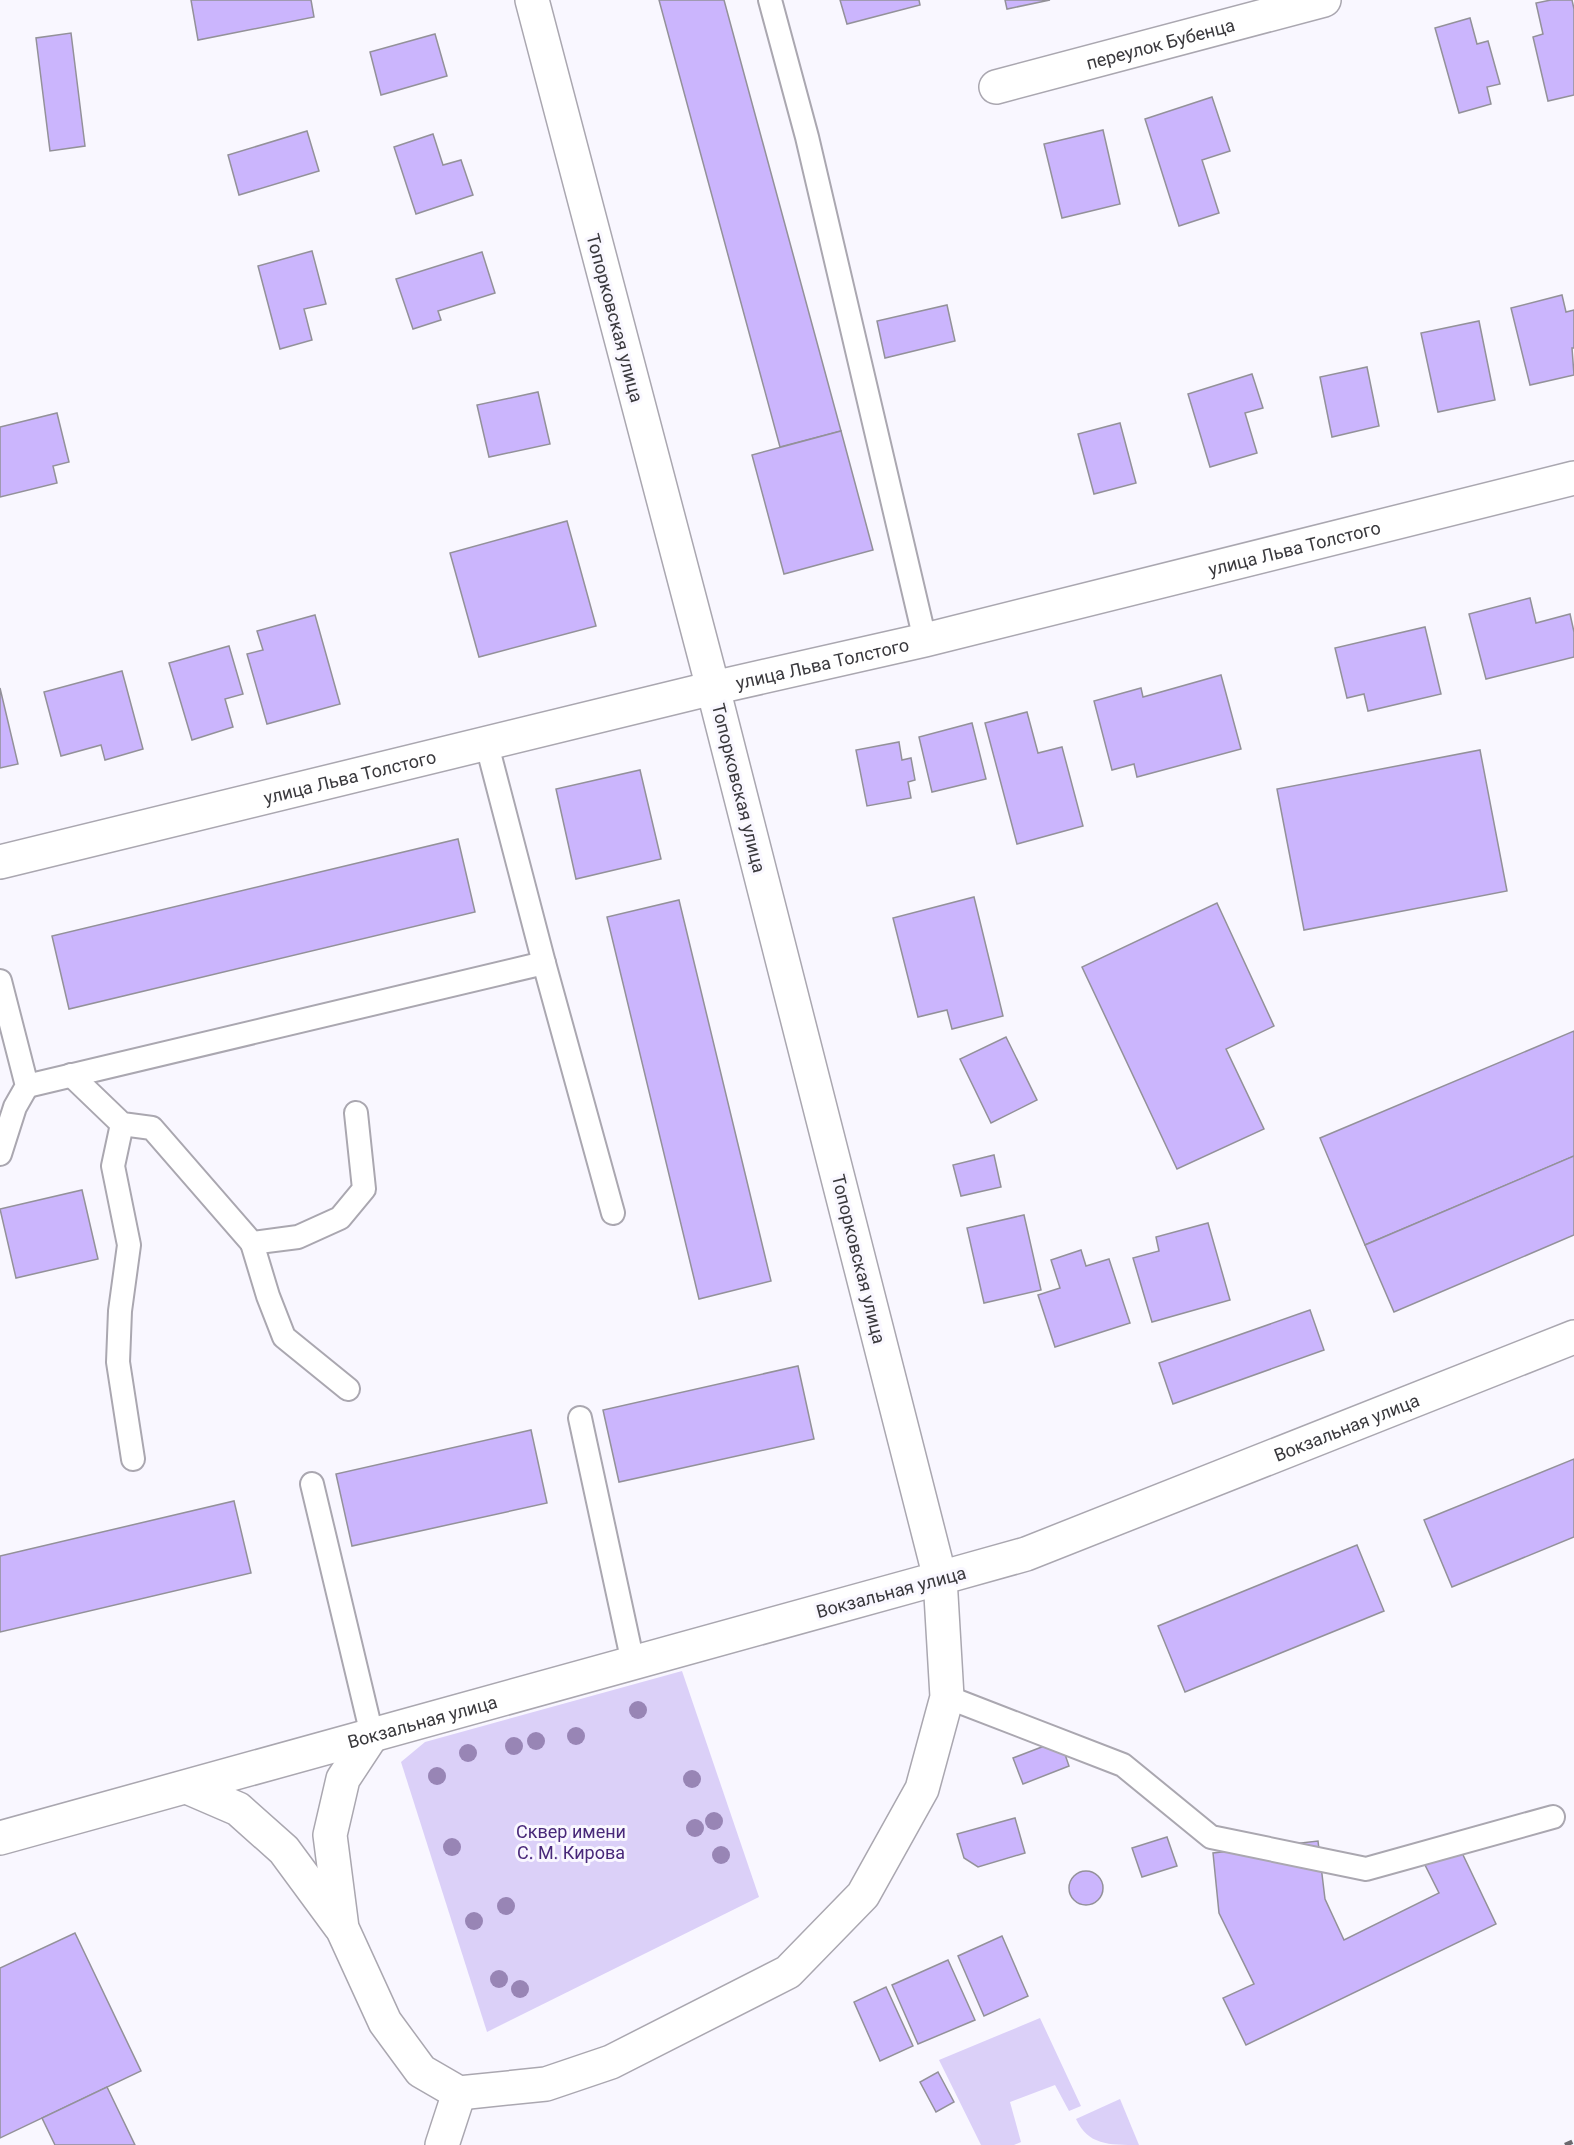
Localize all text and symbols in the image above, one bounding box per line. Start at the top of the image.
street label: переулок Бубенца [1084,14,1237,73]
street label: Топорковская улица [582,231,648,405]
street label: улица Льва Толстого [1206,516,1383,579]
street label: улица Льва Толстого [734,634,911,693]
street label: Топорковская улица [708,701,770,875]
street label: улица Льва Толстого [261,746,438,808]
street label: Топорковская улица [828,1172,890,1346]
street label: Вокзальная улица [1271,1389,1422,1465]
street label: Вокзальная улица [814,1562,968,1622]
street label: Вокзальная улица [345,1691,499,1752]
park label: Сквер имени С. М. Кирова [516,1821,626,1863]

